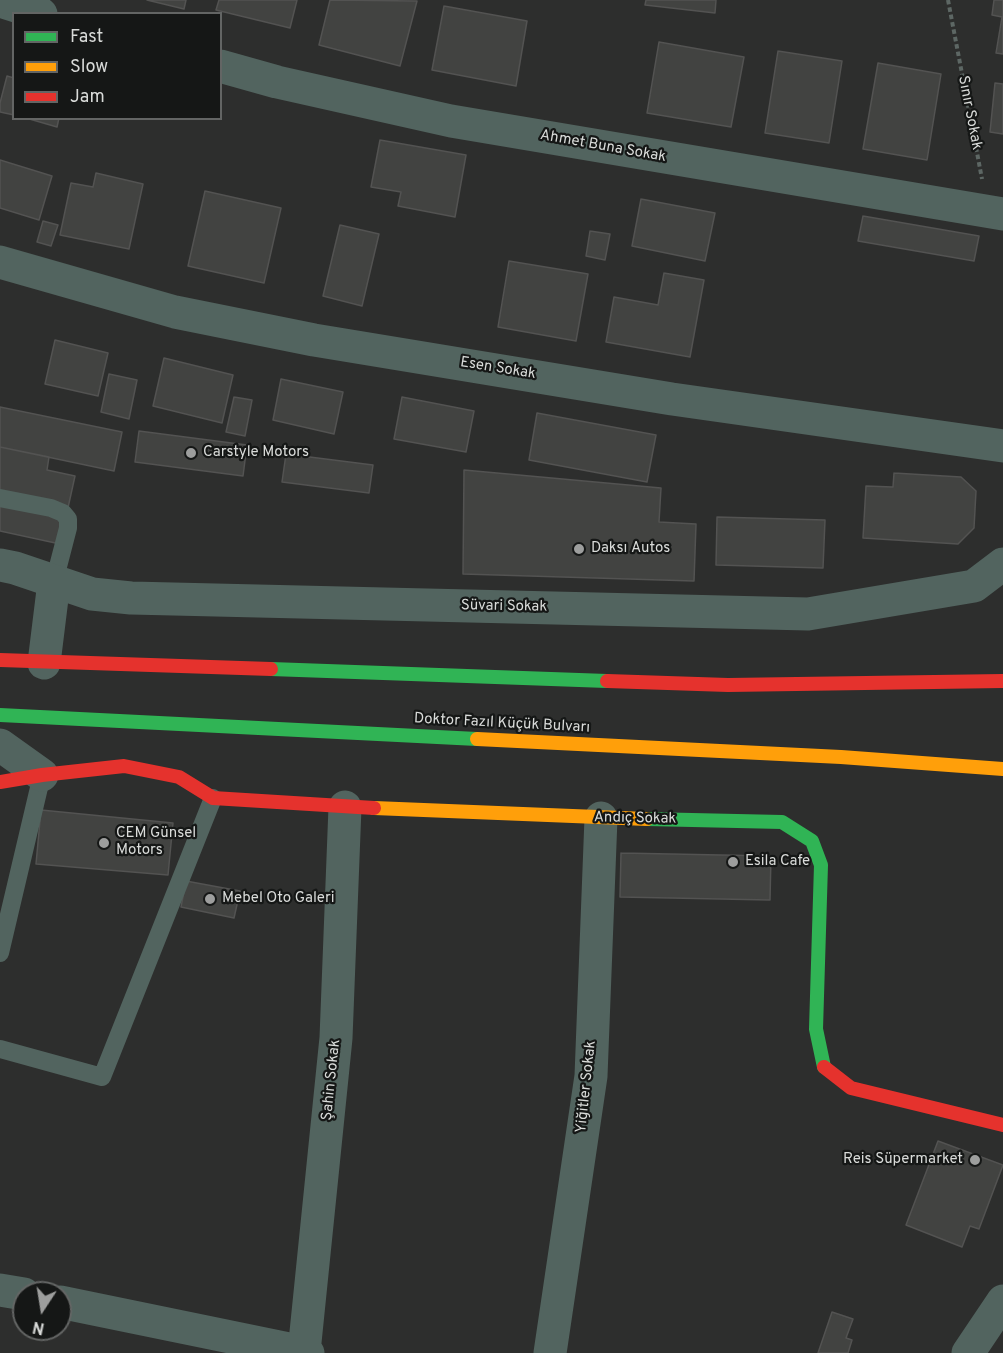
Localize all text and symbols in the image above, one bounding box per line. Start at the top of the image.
legend [12,12,222,120]
text: Fast [70,26,103,49]
text: Slow [70,56,108,79]
street label: Sınır Sokak [953,74,985,152]
text: Jam [70,86,105,109]
street label: Ahmet Buna Sokak [539,127,667,167]
street label: Esen Sokak [459,354,537,384]
place label: Carstyle Motors [203,444,309,462]
marker: Carstyle Motors [184,446,198,460]
place label: Daksı Autos [591,540,670,558]
marker: Daksı Autos [572,542,586,556]
street label: Süvari Sokak [461,597,547,617]
street label: Doktor Fazıl Küçük Bulvarı [414,710,590,738]
street label: Andıç Sokak [594,809,676,829]
place label: CEM Günsel Motors [116,825,196,860]
marker: CEM Günsel Motors [97,836,111,850]
place label: Esila Cafe [745,853,810,871]
marker: Esila Cafe [726,855,740,869]
place label: Mebel Oto Galeri [222,890,335,908]
marker: Mebel Oto Galeri [203,892,217,906]
street label: Şahin Sokak [319,1038,345,1122]
street label: Yiğitler Sokak [573,1040,601,1134]
place label: Reis Süpermarket [843,1151,963,1169]
marker: Reis Süpermarket [968,1153,982,1167]
north arrow [12,1281,72,1341]
text: N [31,1316,46,1338]

